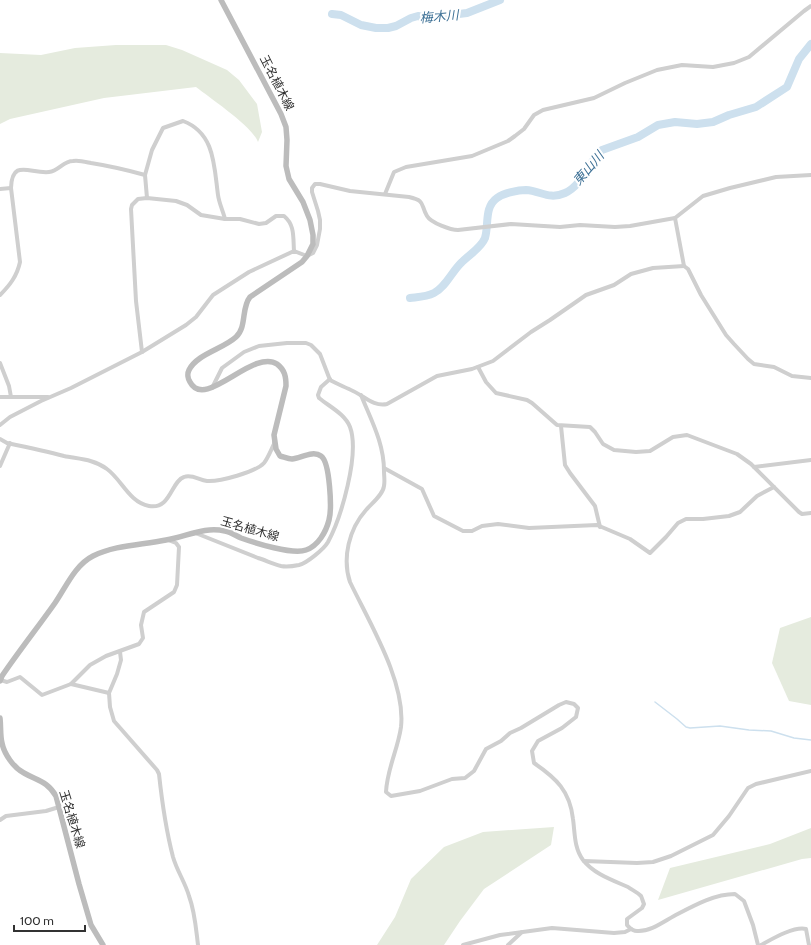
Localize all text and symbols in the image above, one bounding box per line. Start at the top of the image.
water label: 梅木川 [419,6,461,26]
street label: 玉名植木線 [257,53,298,113]
water label: 東山川 [569,147,608,188]
street label: 玉名植木線 [219,513,281,544]
street label: 玉名植木線 [57,788,88,850]
scale bar [14,907,85,933]
text: 100 m [20,913,54,928]

